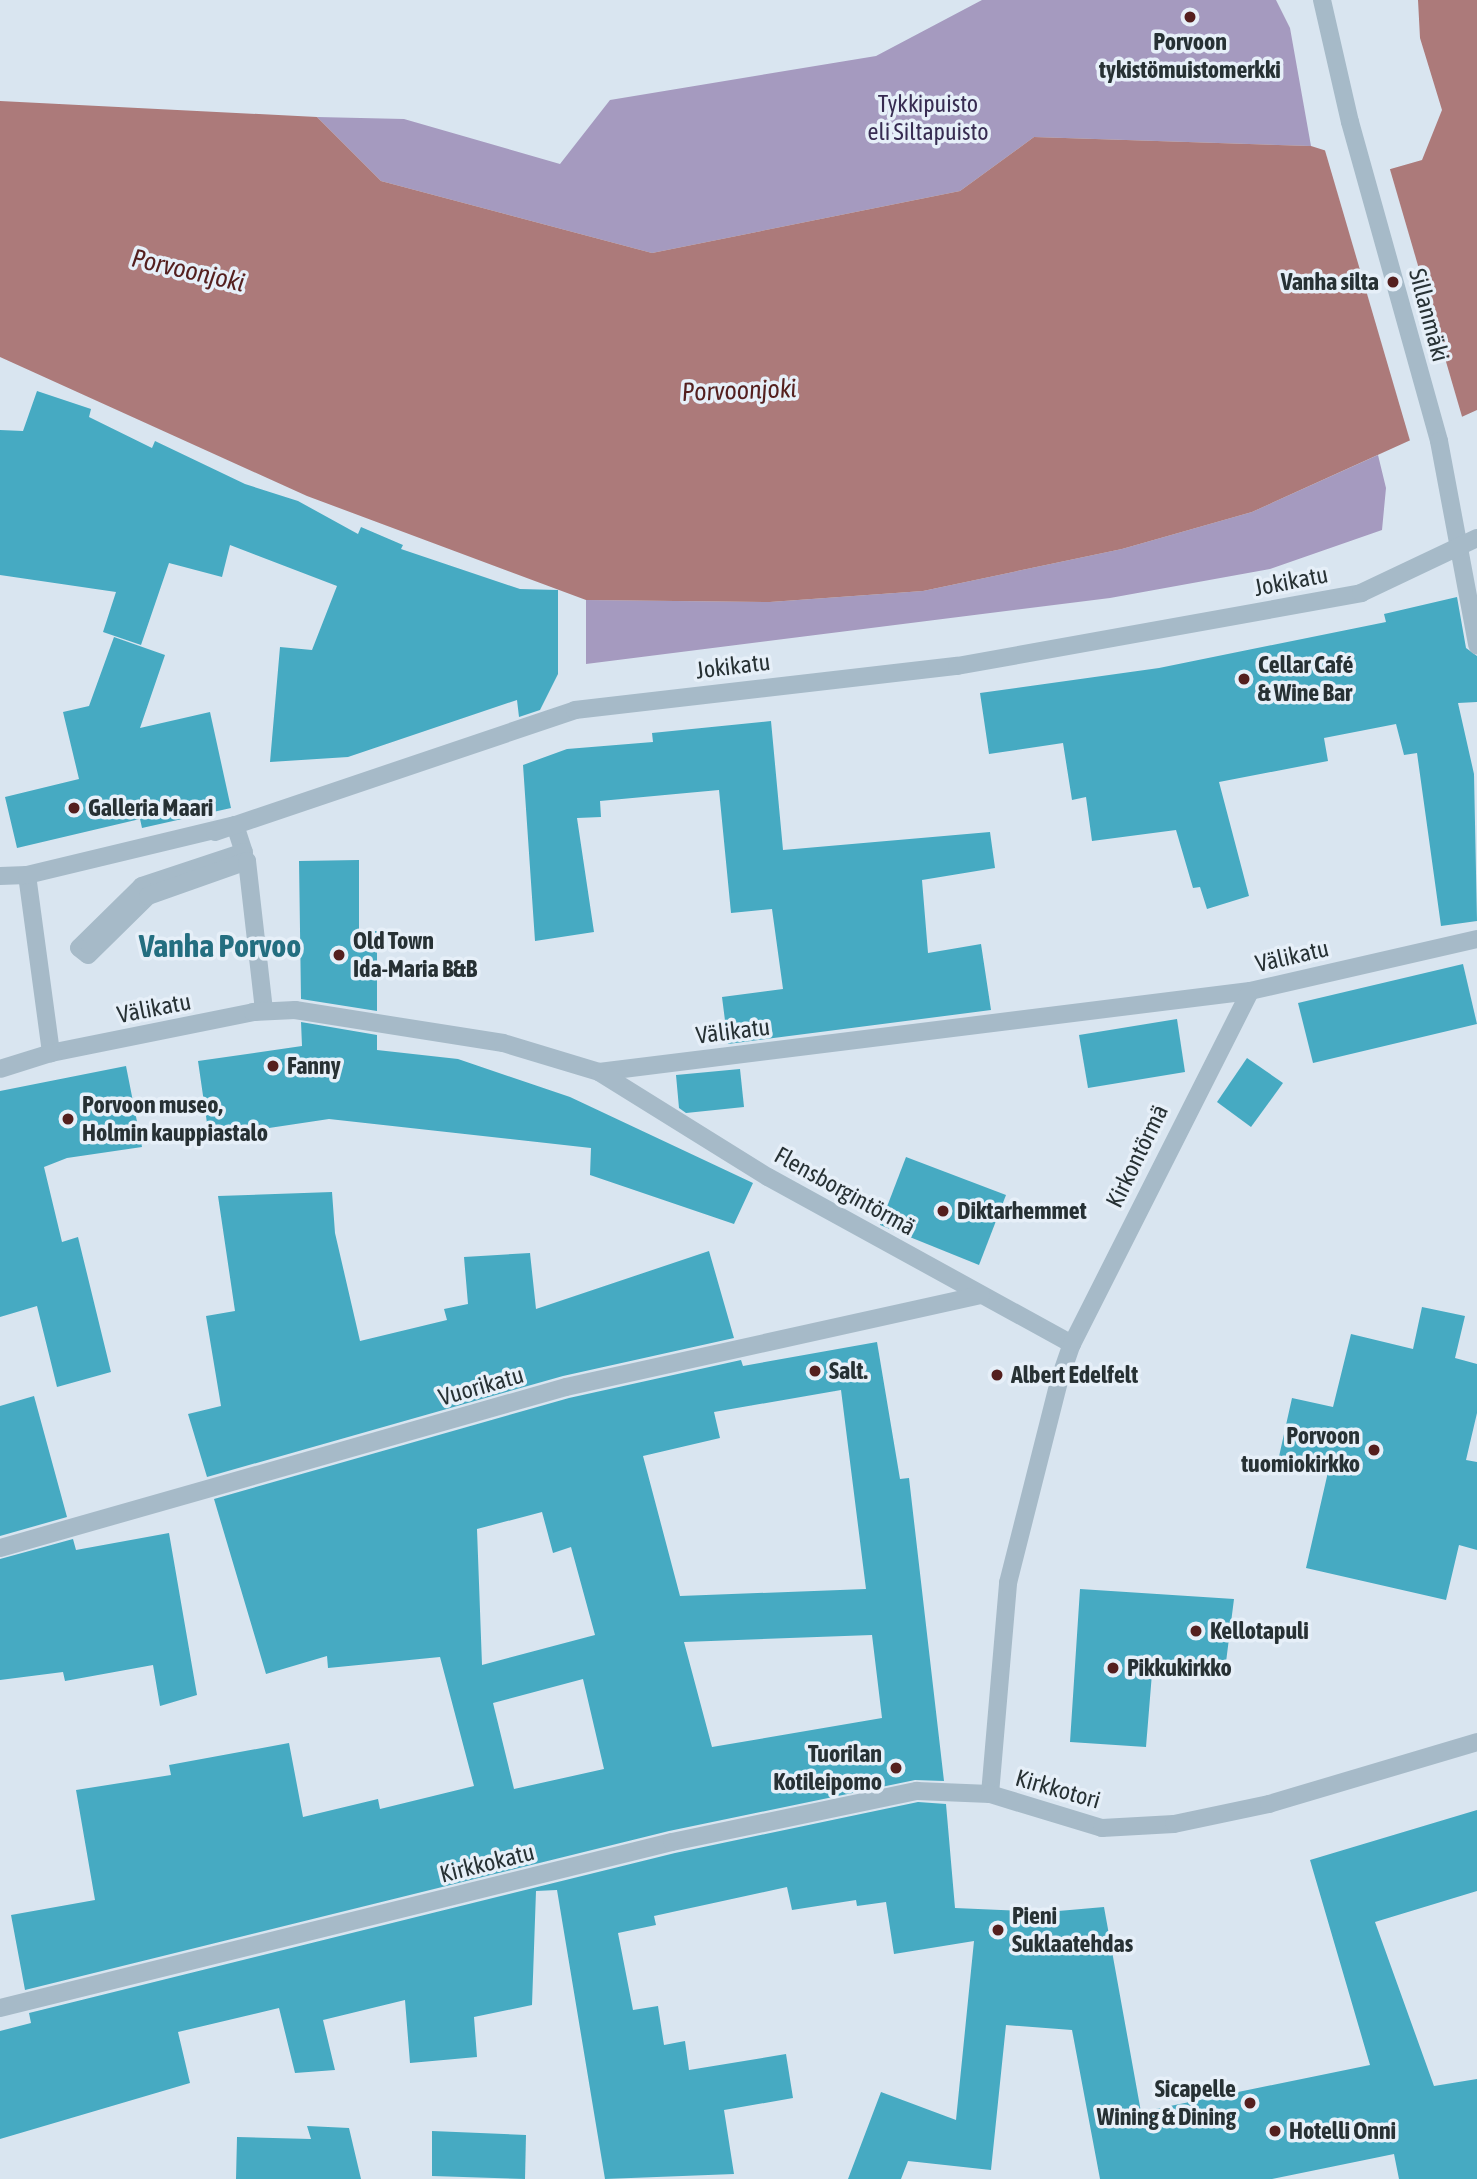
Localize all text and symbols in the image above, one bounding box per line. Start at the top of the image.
marker: Porvoon tykistömuistomerkki [1182,9,1198,25]
place label: Porvoon tykistömuistomerkki [1099,28,1281,84]
park label: Tykkipuisto eli Siltapuisto [867,90,989,146]
water label: Porvoonjoki [129,243,247,299]
street label: Sillanmäki [1403,265,1455,365]
place label: Vanha silta [1281,268,1379,296]
marker: Vanha silta [1385,274,1401,290]
water label: Porvoonjoki [681,373,797,409]
street label: Jokikatu [1252,560,1330,602]
street label: Jokikatu [694,647,772,685]
place label: Cellar Café & Wine Bar [1258,651,1353,707]
marker: Cellar Café & Wine Bar [1236,671,1252,687]
place label: Galleria Maari [88,794,213,822]
marker: Galleria Maari [66,800,82,816]
district label: Vanha Porvoo [139,927,301,965]
place label: Old Town Ida-Maria B&B [353,927,477,983]
street label: Välikatu [1253,934,1331,978]
marker: Old Town Ida-Maria B&B [331,947,347,963]
street label: Välikatu [115,987,193,1029]
street label: Välikatu [694,1012,772,1050]
place label: Fanny [287,1052,341,1080]
marker: Fanny [265,1058,281,1074]
place label: Porvoon museo, Holmin kauppiastalo [82,1091,268,1147]
street label: Kirkontörmä [1100,1100,1174,1212]
marker: Porvoon museo, Holmin kauppiastalo [60,1111,76,1127]
street label: Flensborgintörmä [769,1140,921,1242]
place label: Diktarhemmet [957,1197,1087,1225]
marker: Diktarhemmet [935,1203,951,1219]
place label: Salt. [829,1357,868,1385]
street label: Vuorikatu [435,1360,527,1412]
place label: Albert Edelfelt [1011,1361,1138,1389]
marker: Salt. [807,1363,823,1379]
marker: Albert Edelfelt [989,1367,1005,1383]
place label: Porvoon tuomiokirkko [1241,1422,1360,1478]
marker: Porvoon tuomiokirkko [1366,1442,1382,1458]
place label: Kellotapuli [1210,1617,1309,1645]
marker: Kellotapuli [1188,1623,1204,1639]
place label: Pikkukirkko [1127,1654,1232,1682]
marker: Pikkukirkko [1105,1660,1121,1676]
place label: Tuorilan Kotileipomo [773,1740,882,1796]
marker: Tuorilan Kotileipomo [888,1760,904,1776]
street label: Kirkkotori [1012,1763,1104,1815]
street label: Kirkkokatu [437,1837,537,1889]
place label: Pieni Suklaatehdas [1012,1902,1133,1958]
marker: Pieni Suklaatehdas [990,1922,1006,1938]
place label: Sicapelle Wining & Dining [1097,2075,1236,2131]
marker: Sicapelle Wining & Dining [1242,2095,1258,2111]
place label: Hotelli Onni [1289,2117,1396,2145]
marker: Hotelli Onni [1267,2123,1283,2139]

